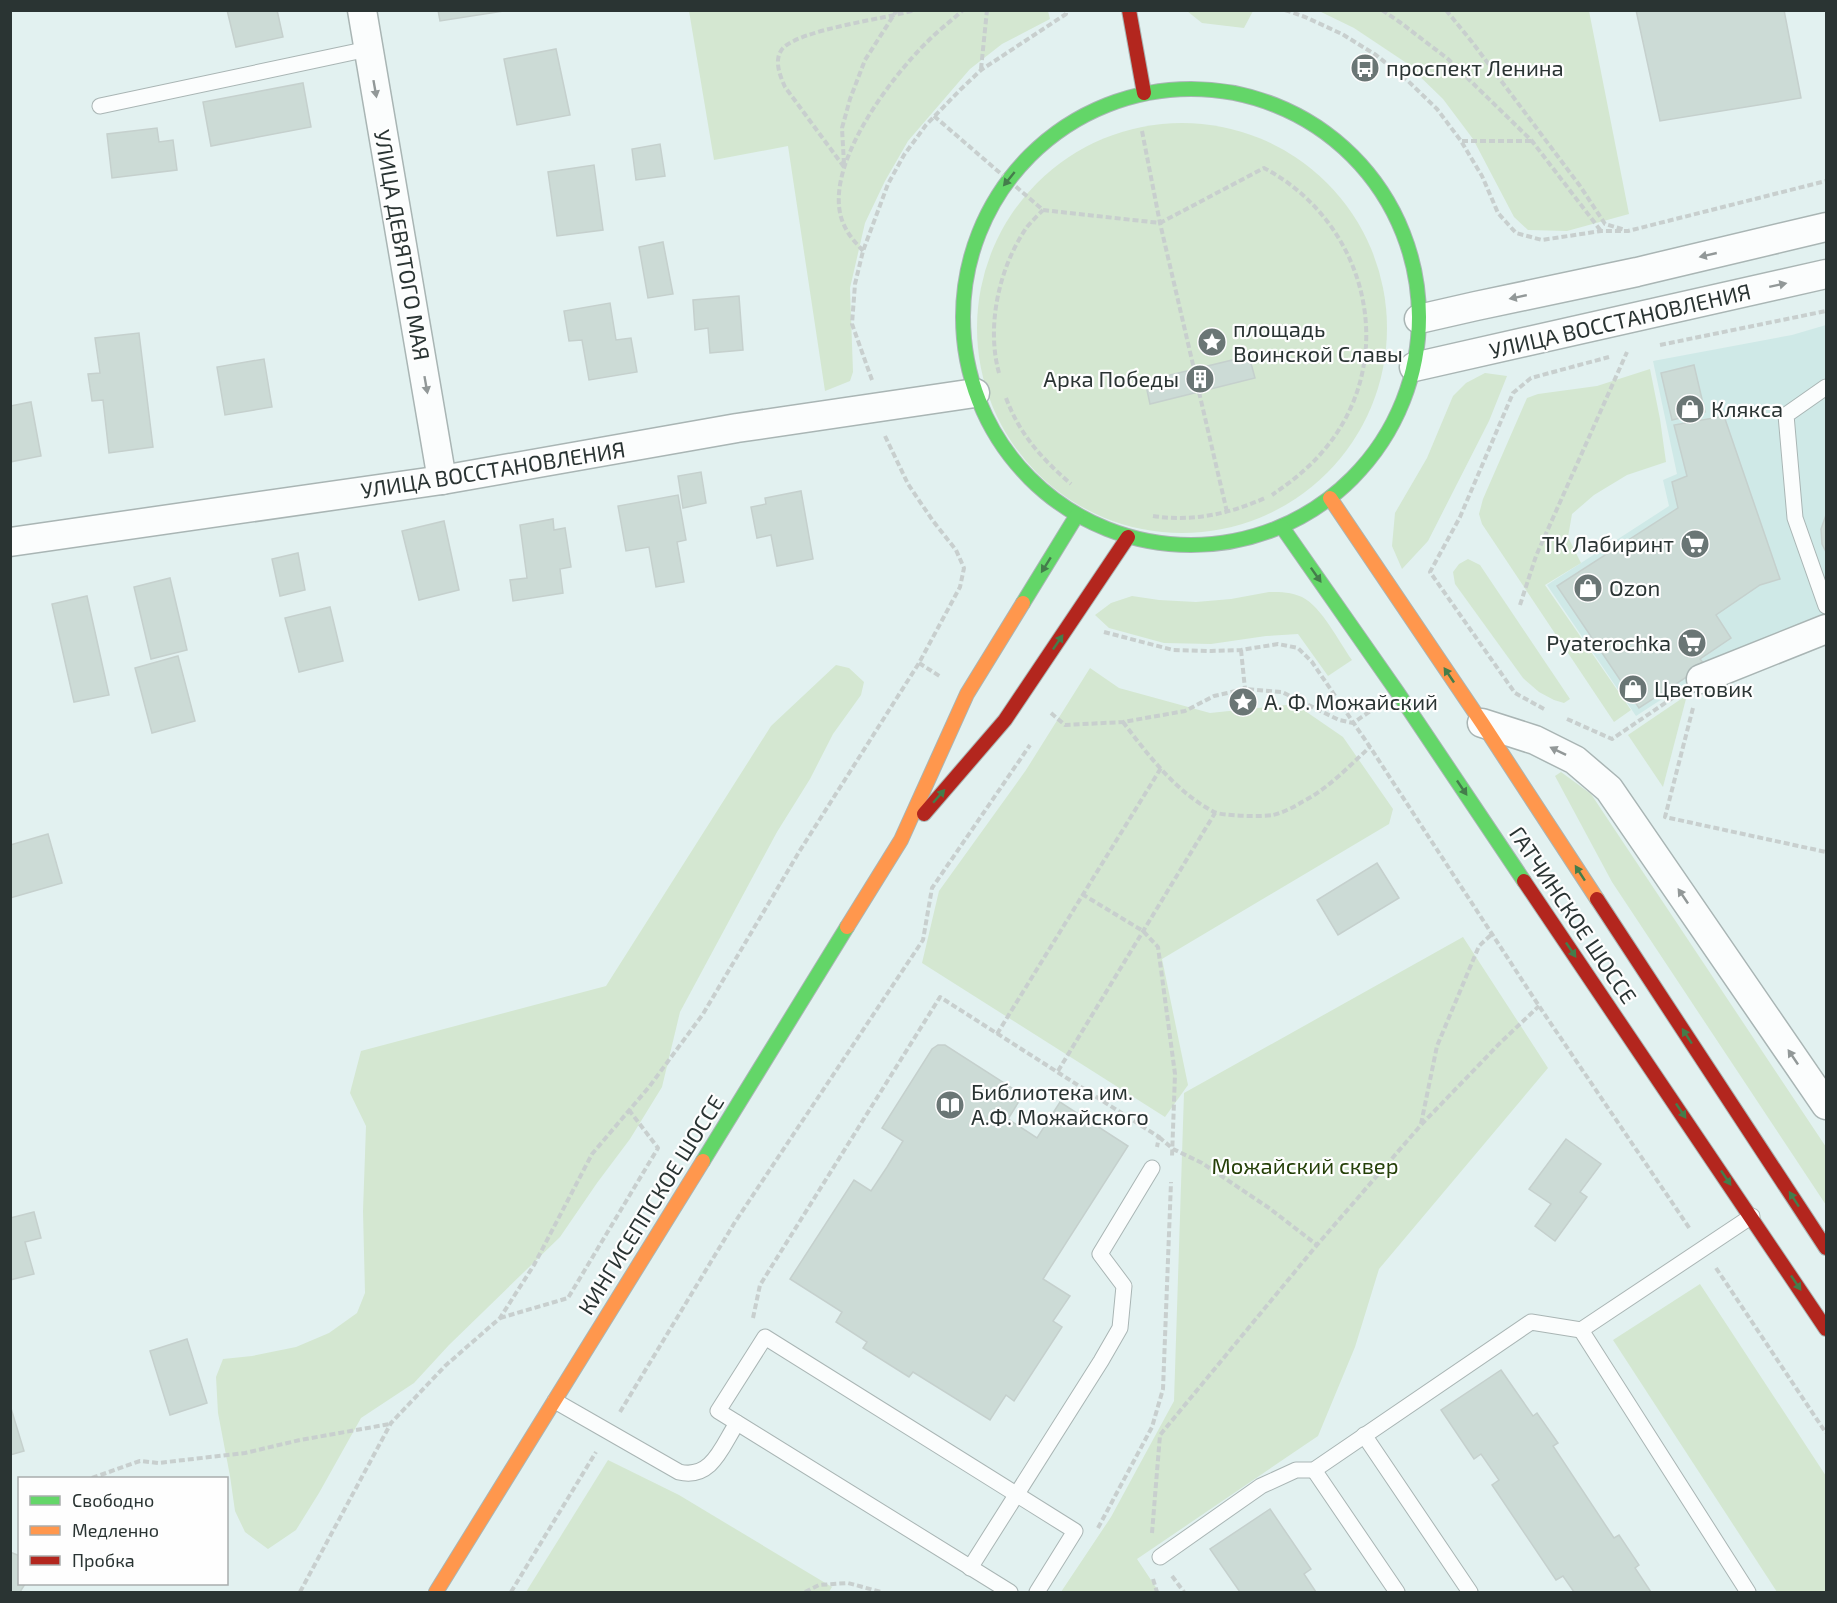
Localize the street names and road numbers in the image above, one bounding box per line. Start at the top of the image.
street label: УЛИЦА ДЕВЯТОГО МАЯ [370,127,436,362]
street label: УЛИЦА ВОССТАНОВЛЕНИЯ [1487,277,1753,363]
street label: УЛИЦА ВОССТАНОВЛЕНИЯ [359,435,627,503]
street label: ГАТЧИНСКОЕ ШОССЕ [1505,821,1643,1008]
street label: КИНГИСЕППСКОЕ ШОССЕ [572,1090,728,1319]

